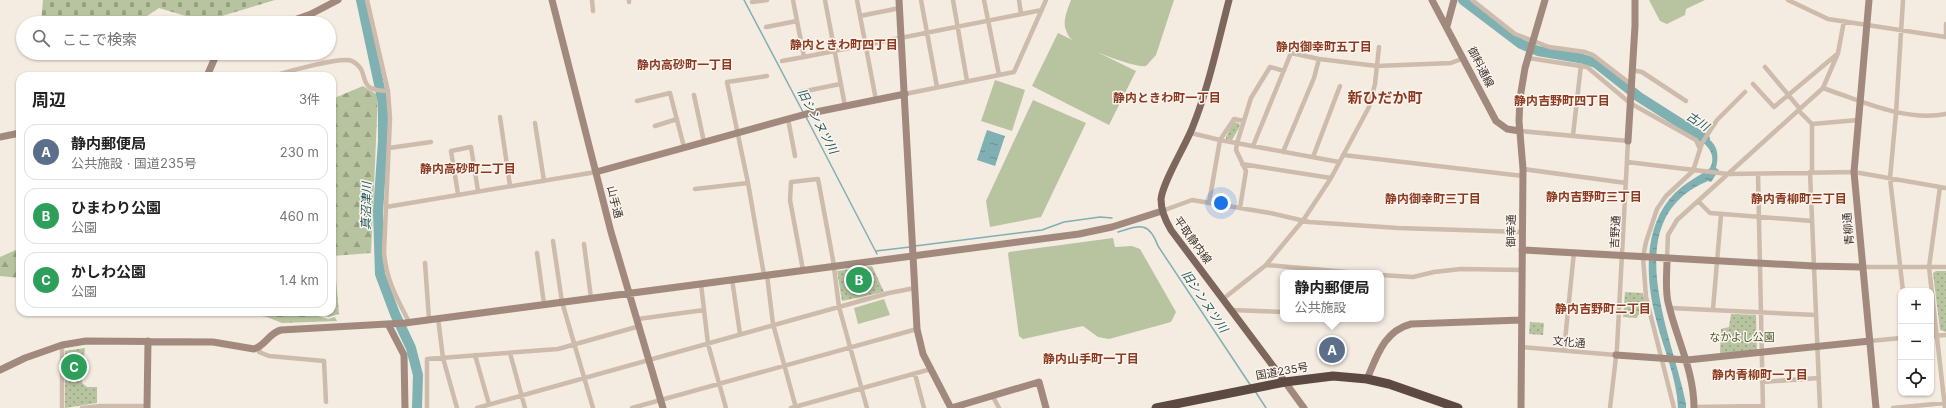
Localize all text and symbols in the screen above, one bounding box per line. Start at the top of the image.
search box [16,16,336,60]
icon: search [30,27,52,49]
text: ここで検索 [62,30,137,49]
district label: 静内ときわ町四丁目 [790,37,898,52]
district label: 静内御幸町五丁目 [1276,39,1372,54]
street label: 御料通線 [1464,43,1497,90]
district label: 静内高砂町一丁目 [637,57,733,72]
water label: 旧シンヌツ川 [794,86,842,158]
district label: 新ひだか町 [1347,88,1423,107]
text: 周辺 [32,90,66,110]
district label: 静内ときわ町一丁目 [1113,90,1221,105]
text: 3件 [299,91,320,107]
district label: 静内吉野町四丁目 [1514,93,1610,108]
water label: 古川 [1684,108,1714,135]
text: 静内郵便局 [71,134,146,153]
text: A [41,144,51,160]
text: 230 m [280,144,319,160]
text: 公共施設 · 国道235号 [71,155,197,171]
district label: 静内高砂町二丁目 [420,161,516,176]
water label: 真沼津川 [358,180,374,230]
street label: 山手通 [604,184,626,220]
district label: 静内吉野町三丁目 [1546,189,1642,204]
district label: 静内御幸町三丁目 [1385,191,1481,206]
district label: 静内青柳町三丁目 [1751,191,1847,206]
your location [1211,193,1231,213]
text: ひまわり公園 [71,198,161,217]
text: B [42,208,50,224]
text: 460 m [279,208,319,224]
street label: 青柳通 [1840,212,1856,246]
street label: 平取静内線 [1171,214,1215,266]
street label: 御幸通 [1504,214,1518,249]
street label: 吉野通 [1607,215,1623,249]
text: 公園 [71,219,97,235]
text: かしわ公園 [71,262,146,281]
pin: B [846,265,872,295]
water label: 旧シンヌツ川 [1179,267,1232,337]
popup [1280,270,1384,322]
text: C [41,272,51,288]
text: 1.4 km [279,272,319,288]
text: 静内郵便局 [1294,278,1370,297]
text: 公園 [71,283,97,299]
map controls [1898,288,1934,396]
button: + [1898,288,1934,324]
text: 公共施設 [1294,299,1347,315]
district label: 静内吉野町二丁目 [1555,301,1651,316]
button: − [1898,324,1934,360]
park label: なかよし公園 [1709,330,1775,344]
street label: 文化通 [1552,334,1586,350]
pin: A [1319,335,1345,365]
district label: 静内山手町一丁目 [1043,351,1139,366]
pin: C [61,352,87,382]
street label: 国道235号 [1255,359,1309,383]
button: locate [1898,360,1934,396]
district label: 静内青柳町一丁目 [1712,367,1808,382]

